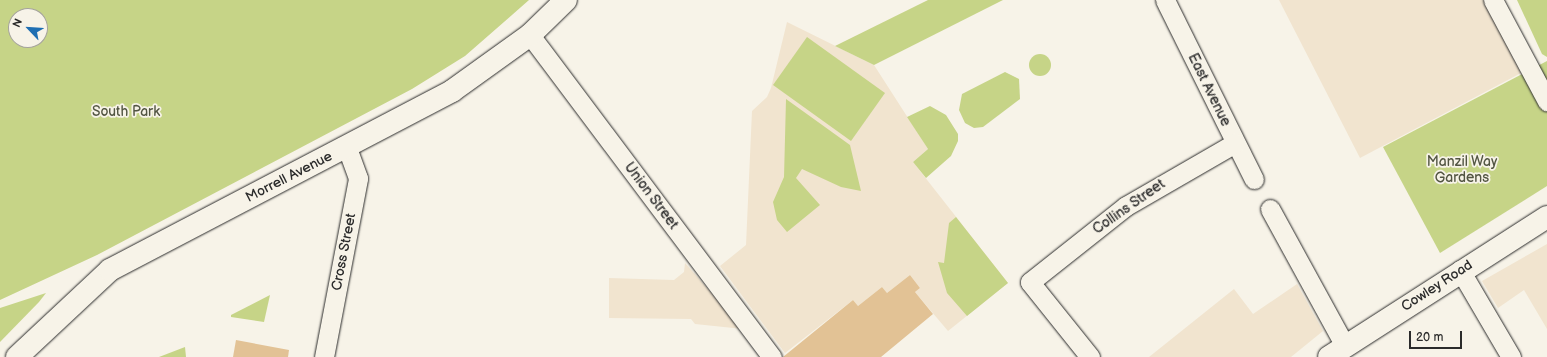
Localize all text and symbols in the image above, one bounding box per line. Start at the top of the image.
north arrow [8,8,48,48]
text: N [10,17,25,30]
street label: East Avenue [1184,51,1234,129]
park label: South Park [92,104,160,120]
street label: Morrell Avenue [243,148,335,206]
park label: Manzil Way Gardens [1427,154,1497,186]
street label: Union Street [620,159,682,233]
street label: Collins Street [1090,176,1168,238]
street label: Cross Street [328,212,360,292]
street label: Cowley Road [1398,257,1476,315]
scale bar [1411,323,1464,349]
text: 20 m [1416,330,1443,345]

